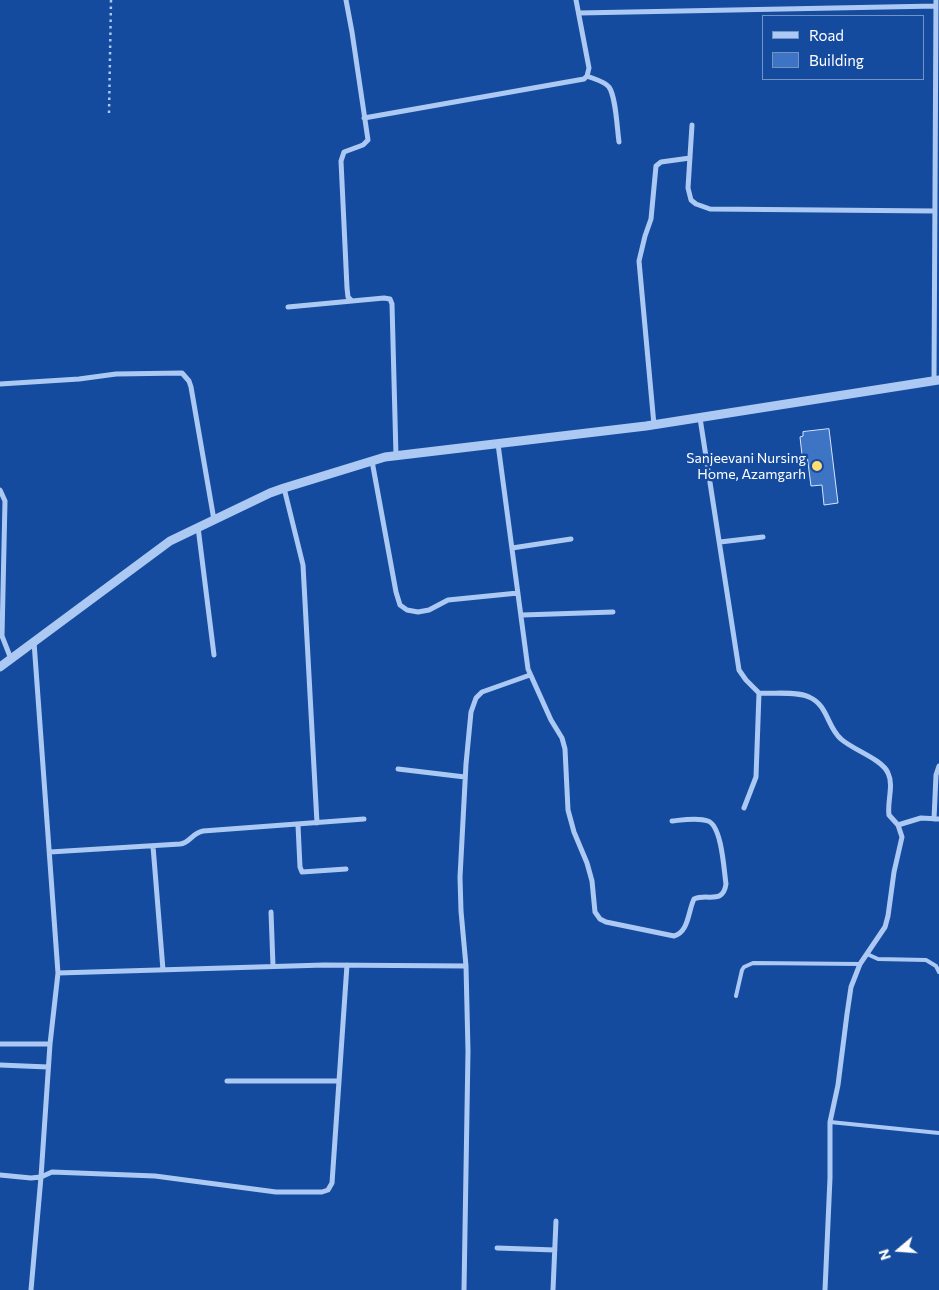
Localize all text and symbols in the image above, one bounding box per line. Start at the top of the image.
legend [762,15,924,80]
text: Road [809,26,844,44]
text: Building [809,51,864,69]
place label: Sanjeevani Nursing Home, Azamgarh [686,450,806,482]
marker: Sanjeevani Nursing Home, Azamgarh [810,459,824,473]
north arrow [874,1225,924,1275]
text: N [875,1247,894,1262]

